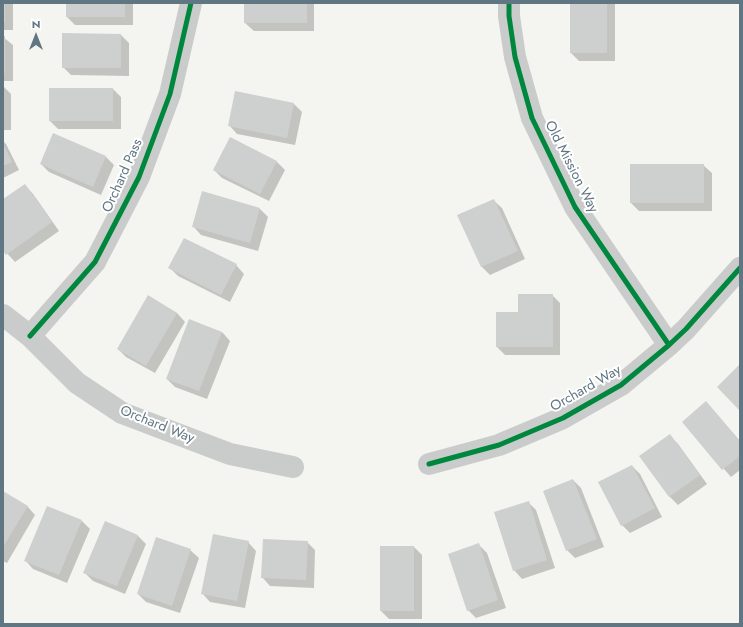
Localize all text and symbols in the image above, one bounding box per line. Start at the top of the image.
north arrow [16,16,56,56]
text: N [32,16,40,32]
street label: Old Mission Way [541,118,601,216]
street label: Orchard Pass [99,137,147,215]
street label: Orchard Way [548,362,624,416]
street label: Orchard Way [117,402,197,448]

